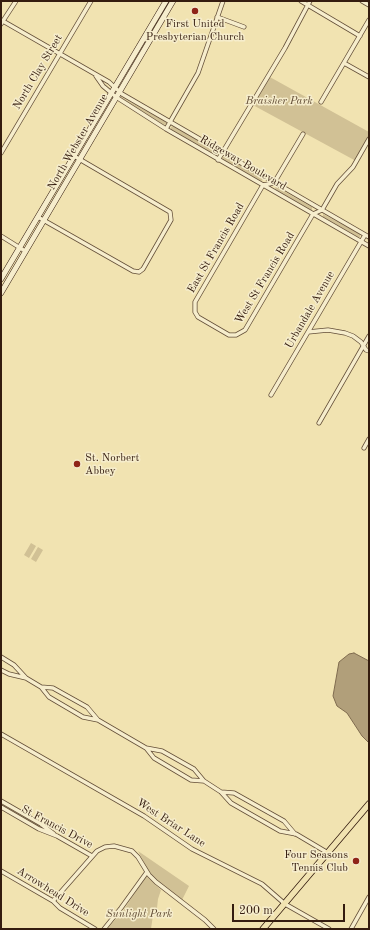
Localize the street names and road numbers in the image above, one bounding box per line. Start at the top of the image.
street label: North Clay Street [10,32,66,112]
street label: North Webster Avenue [45,92,111,192]
street label: Ridgeway Boulevard [197,133,289,193]
street label: East St Francis Road [185,201,247,295]
street label: West St Francis Road [232,230,298,326]
street label: Urbandale Avenue [282,269,338,351]
street label: West Briar Lane [134,796,208,850]
street label: St Francis Drive [19,803,95,851]
street label: Arrowhead Drive [14,864,92,920]

